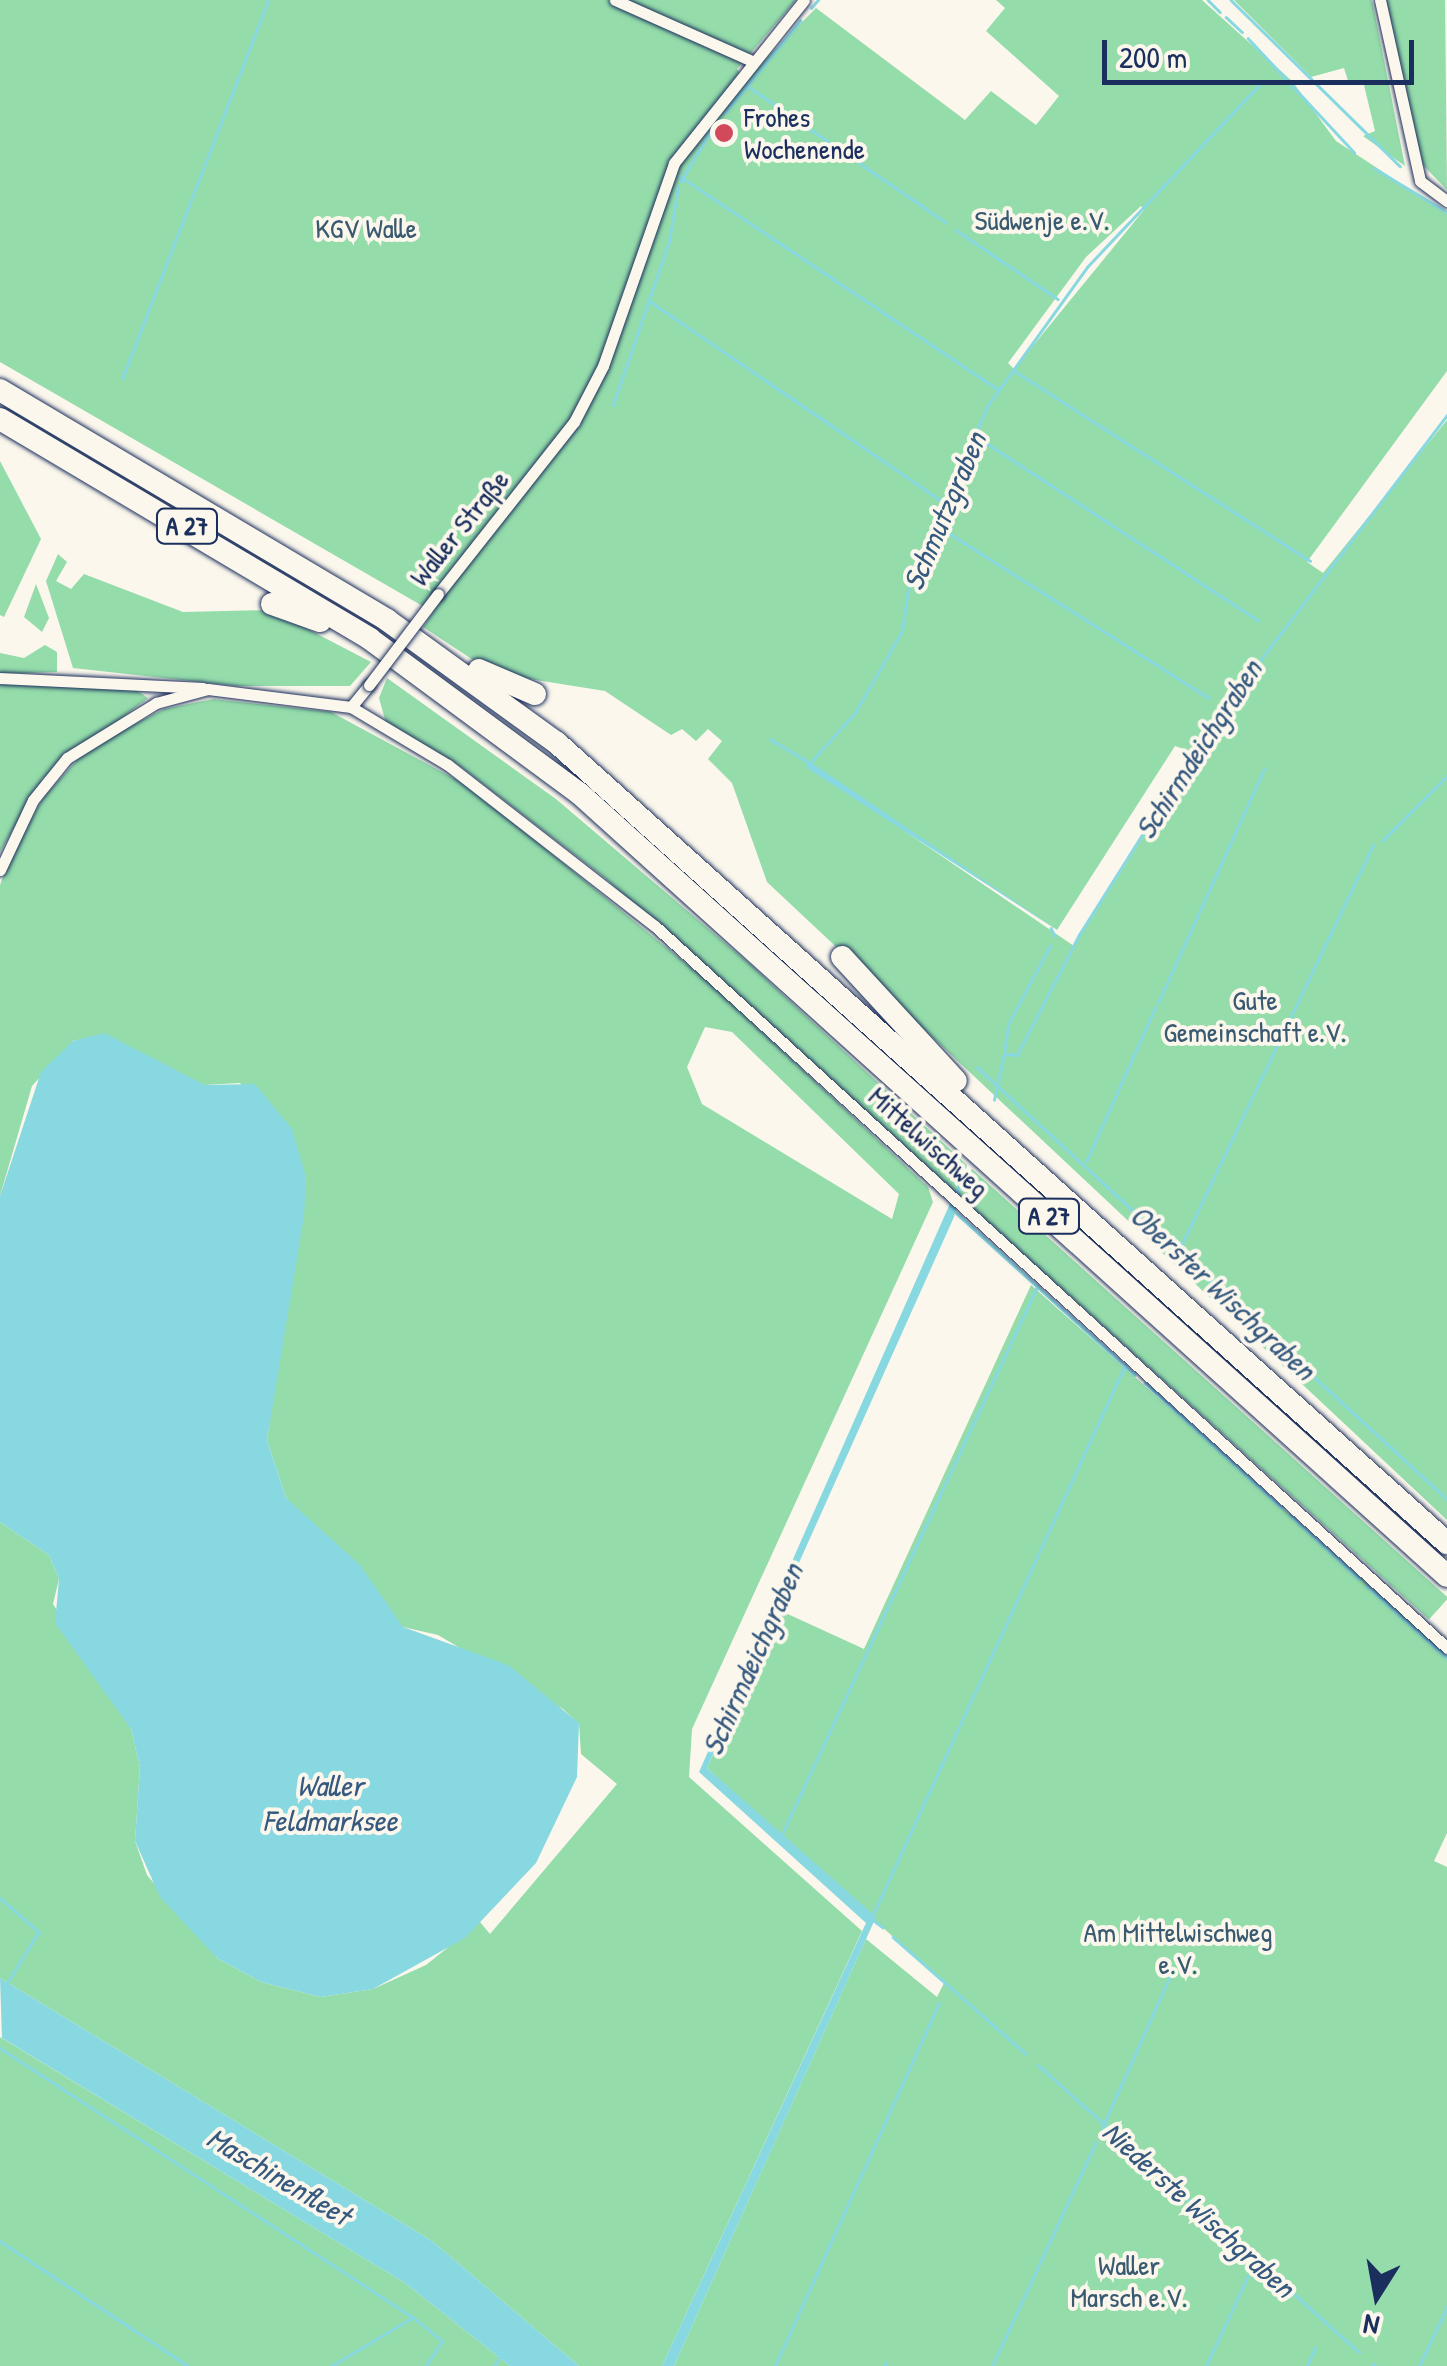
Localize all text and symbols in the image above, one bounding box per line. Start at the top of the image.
scale bar [1107,20,1420,82]
text: 200 m [1119,37,1187,77]
place label: Frohes Wochenende [744,100,865,166]
marker: Frohes Wochenende [713,122,735,144]
park label: Südwenje e.V. [975,203,1109,237]
park label: KGV Walle [315,211,417,245]
water label: Schmutzgraben [895,427,993,595]
street label: Waller Straße [402,463,516,593]
road number: A 27 [154,506,220,546]
water label: Schirmdeichgraben [1127,653,1269,845]
park label: Gute Gemeinschaft e.V. [1163,983,1347,1049]
street label: Mittelwischweg [862,1079,996,1205]
road number: A 27 [1016,1196,1082,1236]
water label: Oberster Wischgraben [1123,1197,1323,1387]
water label: Schirmdeichgraben [694,1558,810,1760]
water label: Waller Feldmarksee [263,1767,397,1838]
park label: Am Mittelwischweg e.V. [1083,1915,1273,1981]
water label: Niederste Wischgraben [1096,2113,1302,2305]
water label: Maschinenfleet [201,2119,357,2233]
north arrow [1327,2246,1427,2346]
park label: Waller Marsch e.V. [1070,2248,1188,2314]
text: N [1360,2305,1382,2346]

